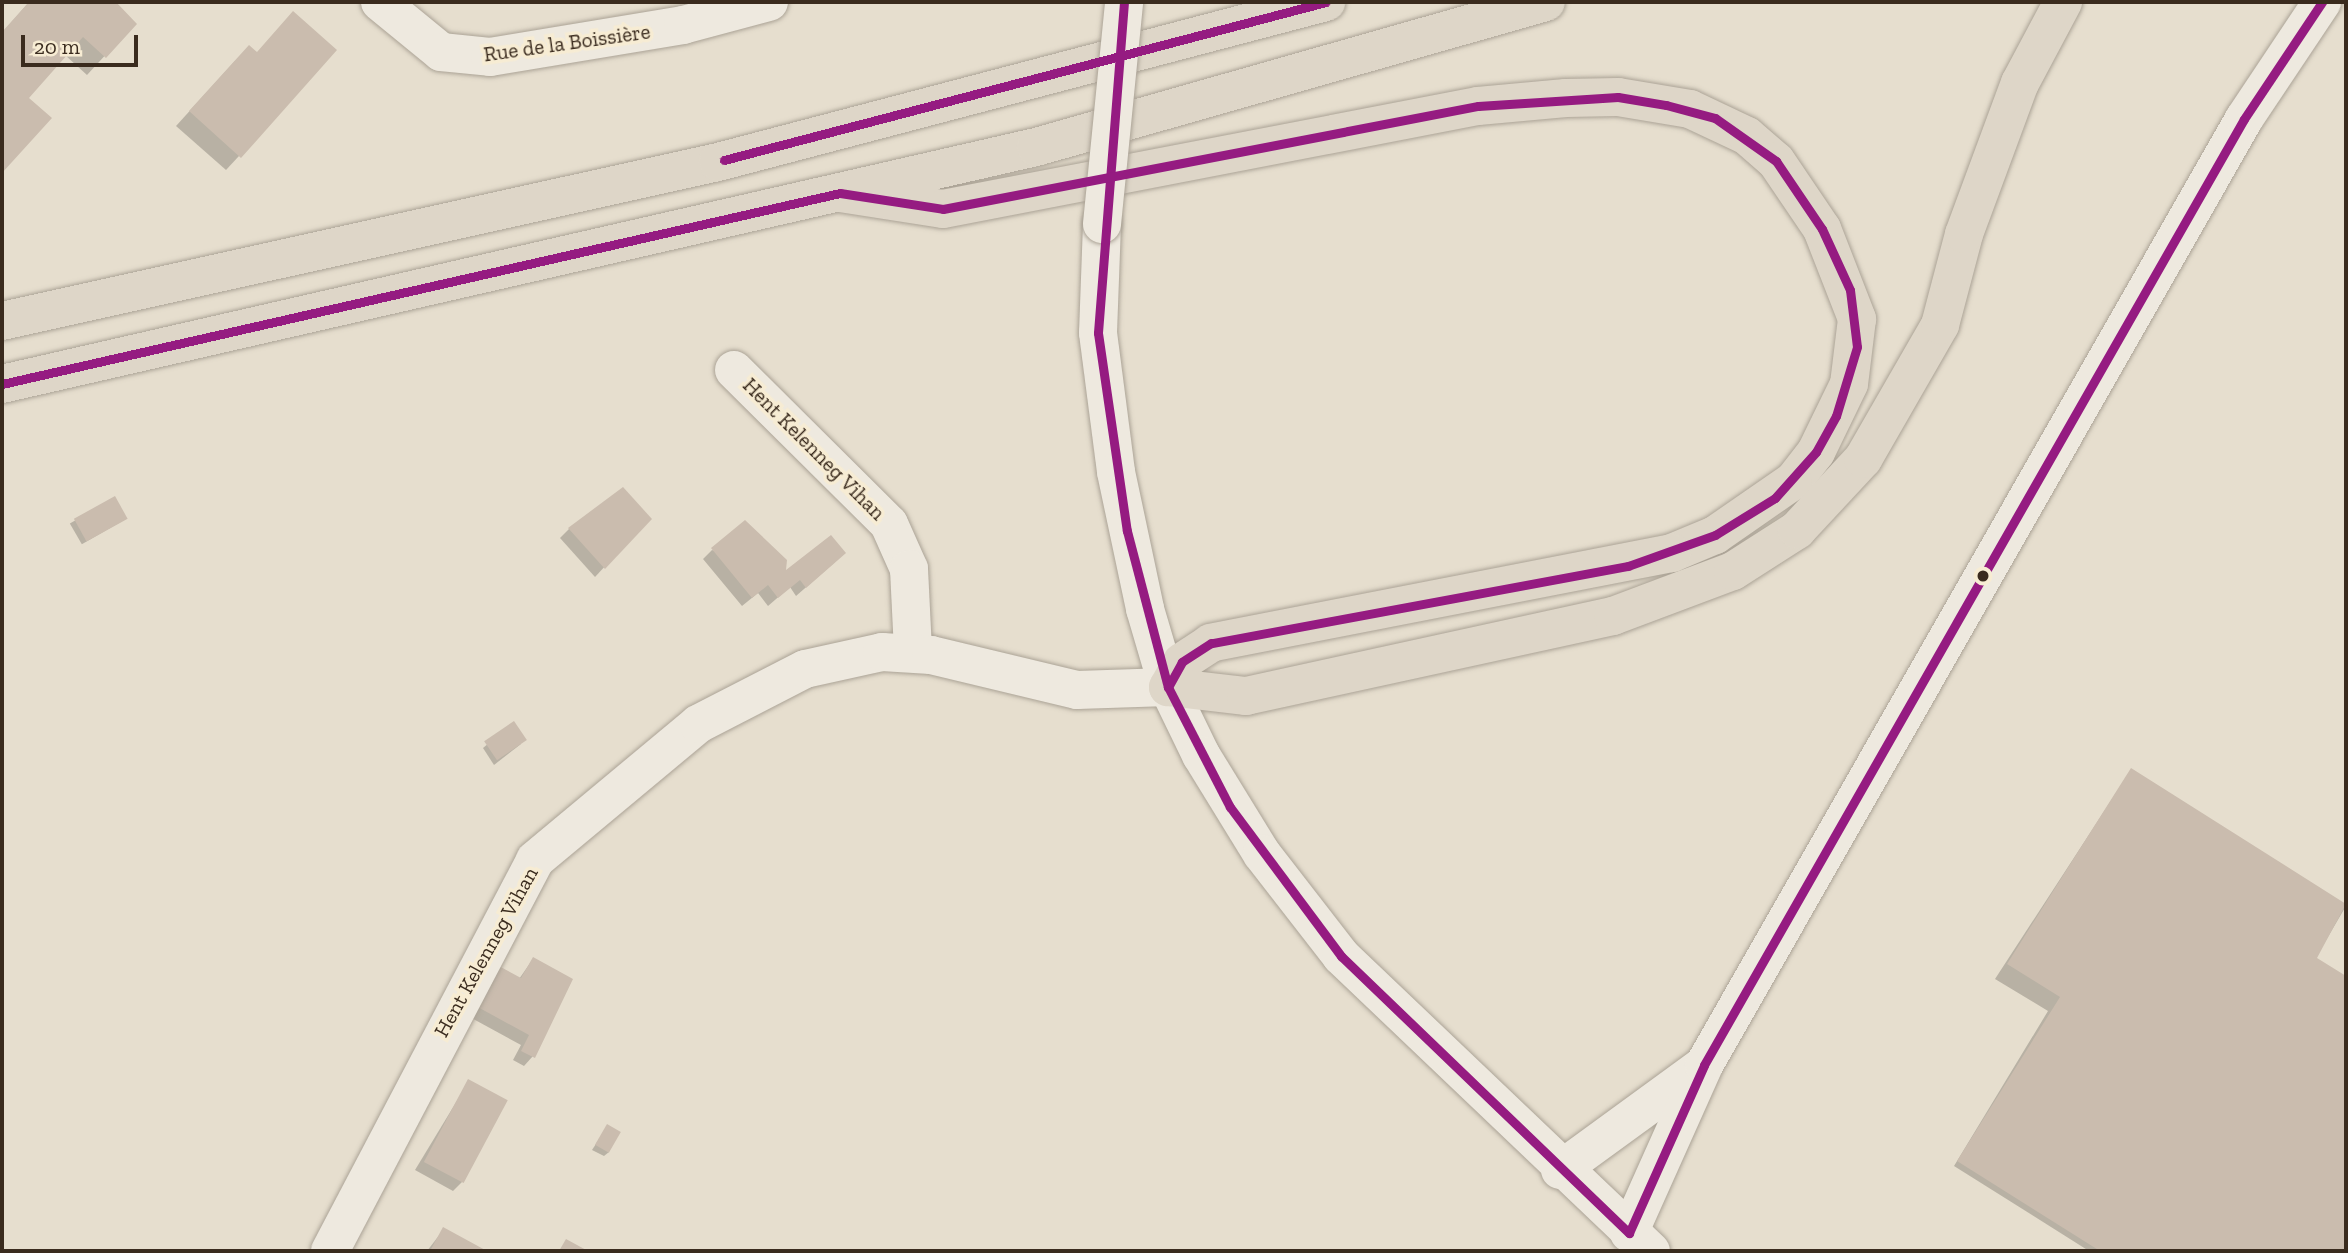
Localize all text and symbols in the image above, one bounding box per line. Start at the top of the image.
street label: Rue de la Boissière [482,19,652,67]
scale bar [24,21,142,65]
text: 20 m [34,34,80,59]
street label: Hent Kelenneg Vihan [737,372,891,526]
unlabelled marker [1976,569,1990,583]
street label: Hent Kelenneg Vihan [429,862,543,1042]

